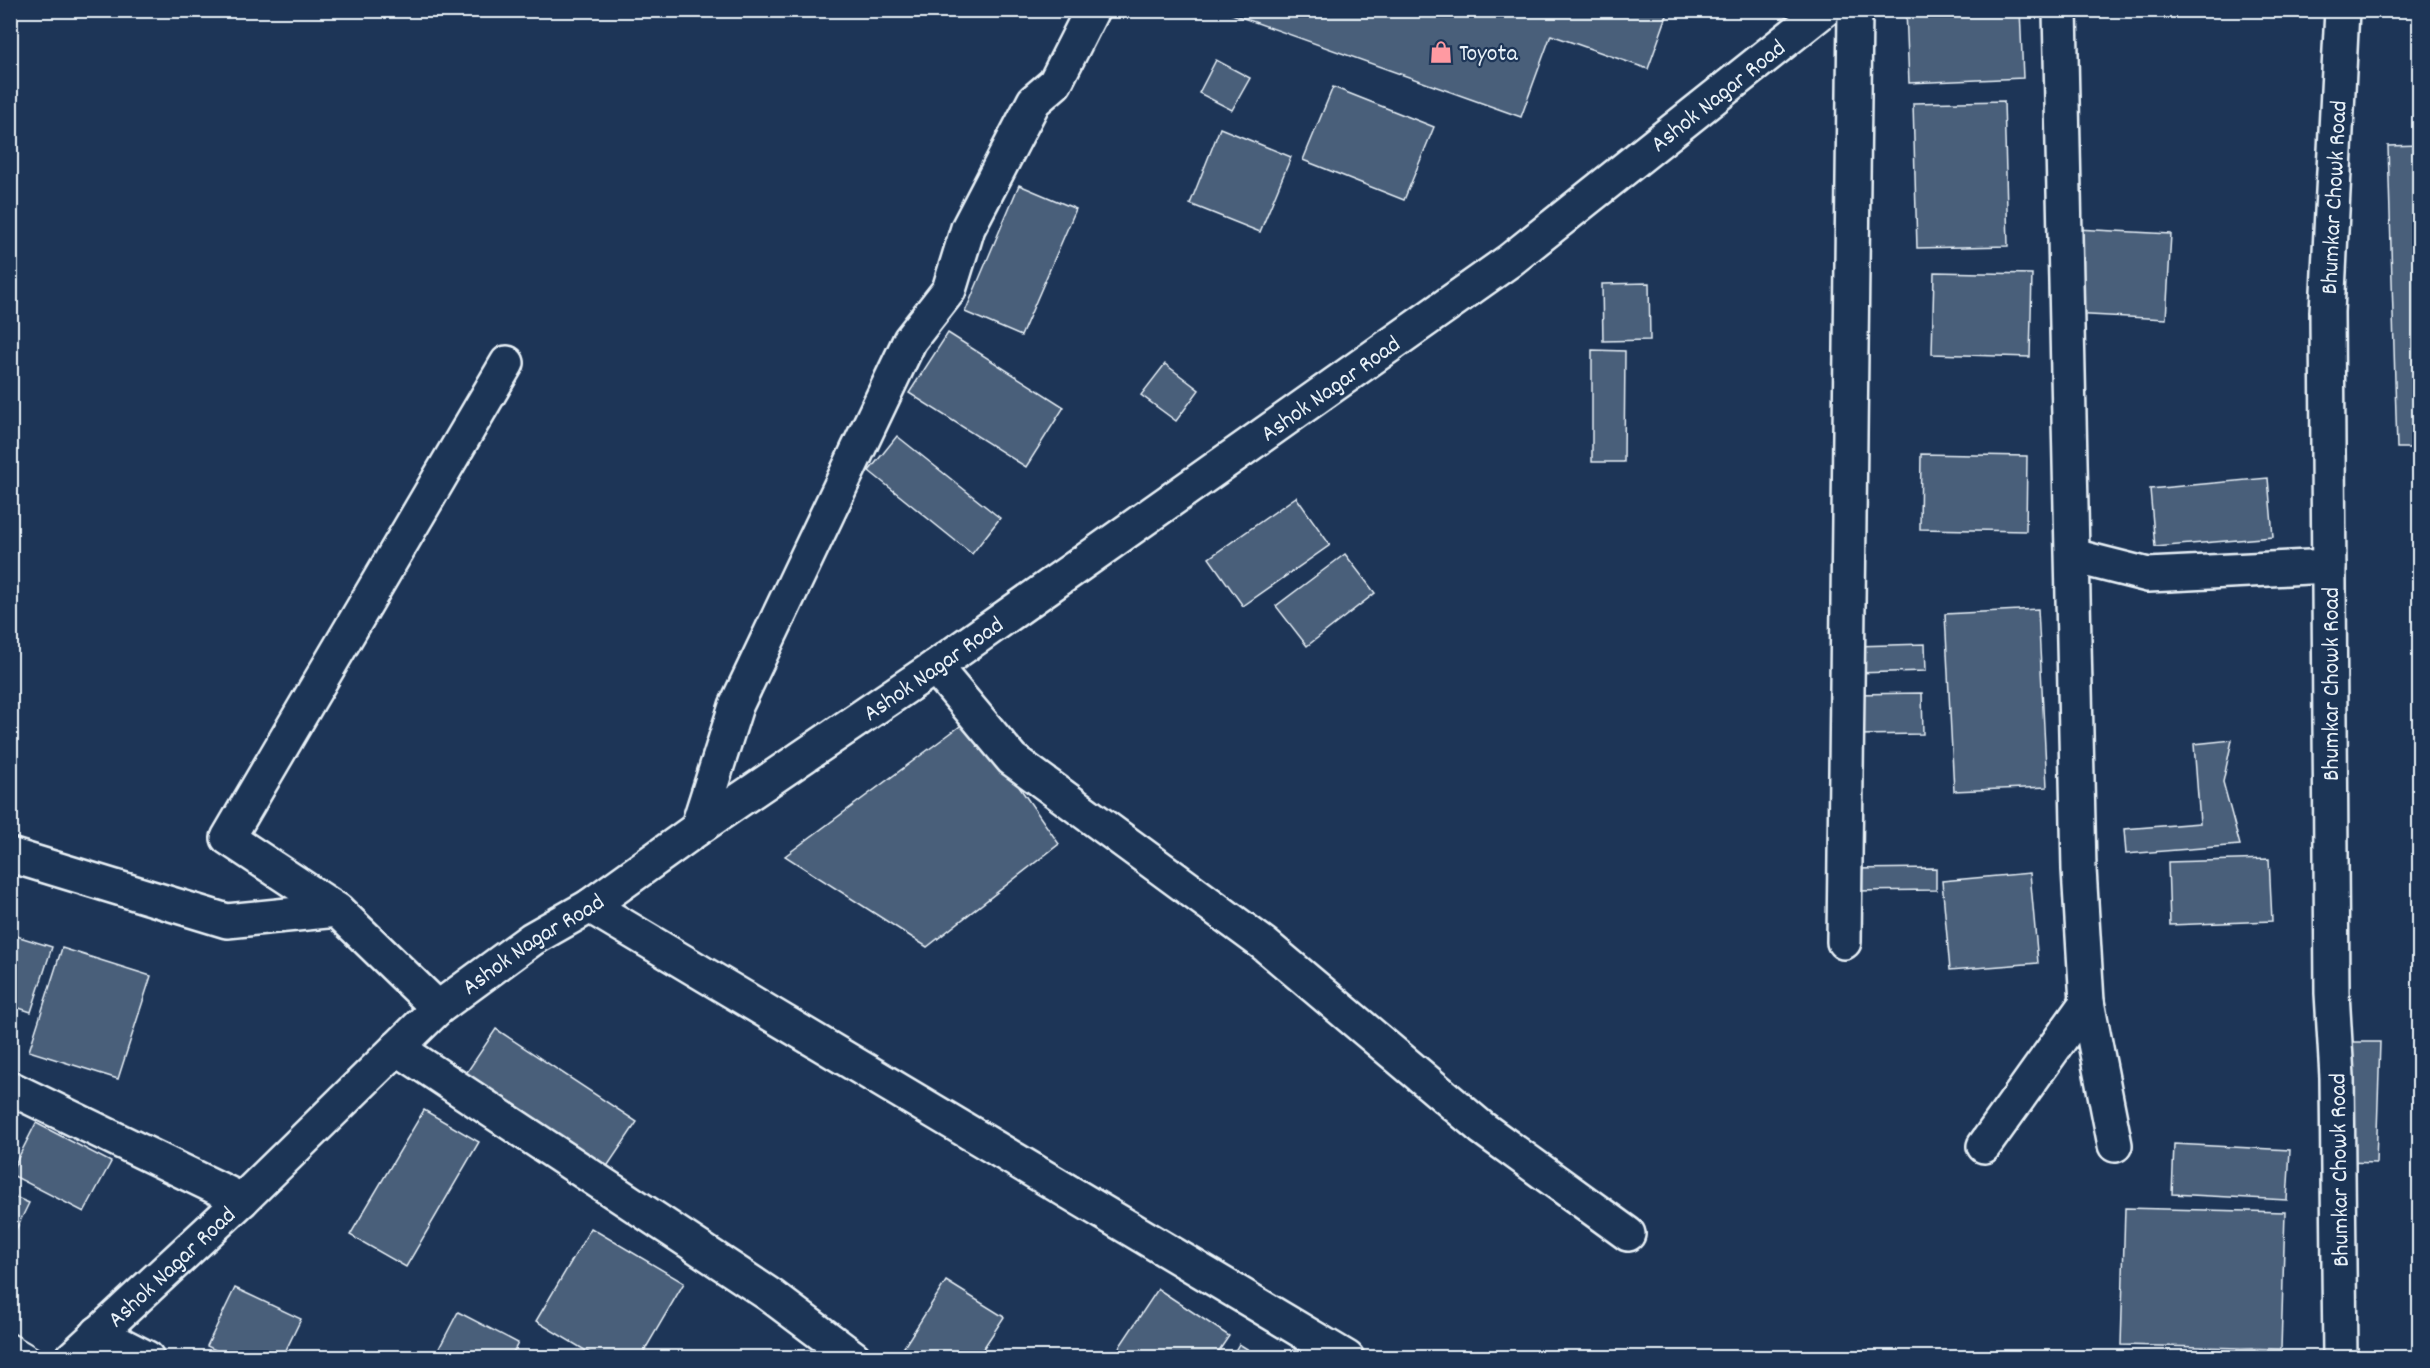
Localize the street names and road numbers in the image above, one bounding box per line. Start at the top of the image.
street label: Ashok Nagar Road [1644,33,1794,162]
street label: Bhumkar Chowk Road [2314,100,2357,295]
street label: Ashok Nagar Road [1254,329,1408,452]
street label: Bhumkar Chowk Road [2316,587,2350,781]
street label: Ashok Nagar Road [857,610,1012,731]
street label: Ashok Nagar Road [456,887,613,1005]
street label: Bhumkar Chowk Road [2322,1073,2360,1267]
street label: Ashok Nagar Road [101,1200,245,1337]

